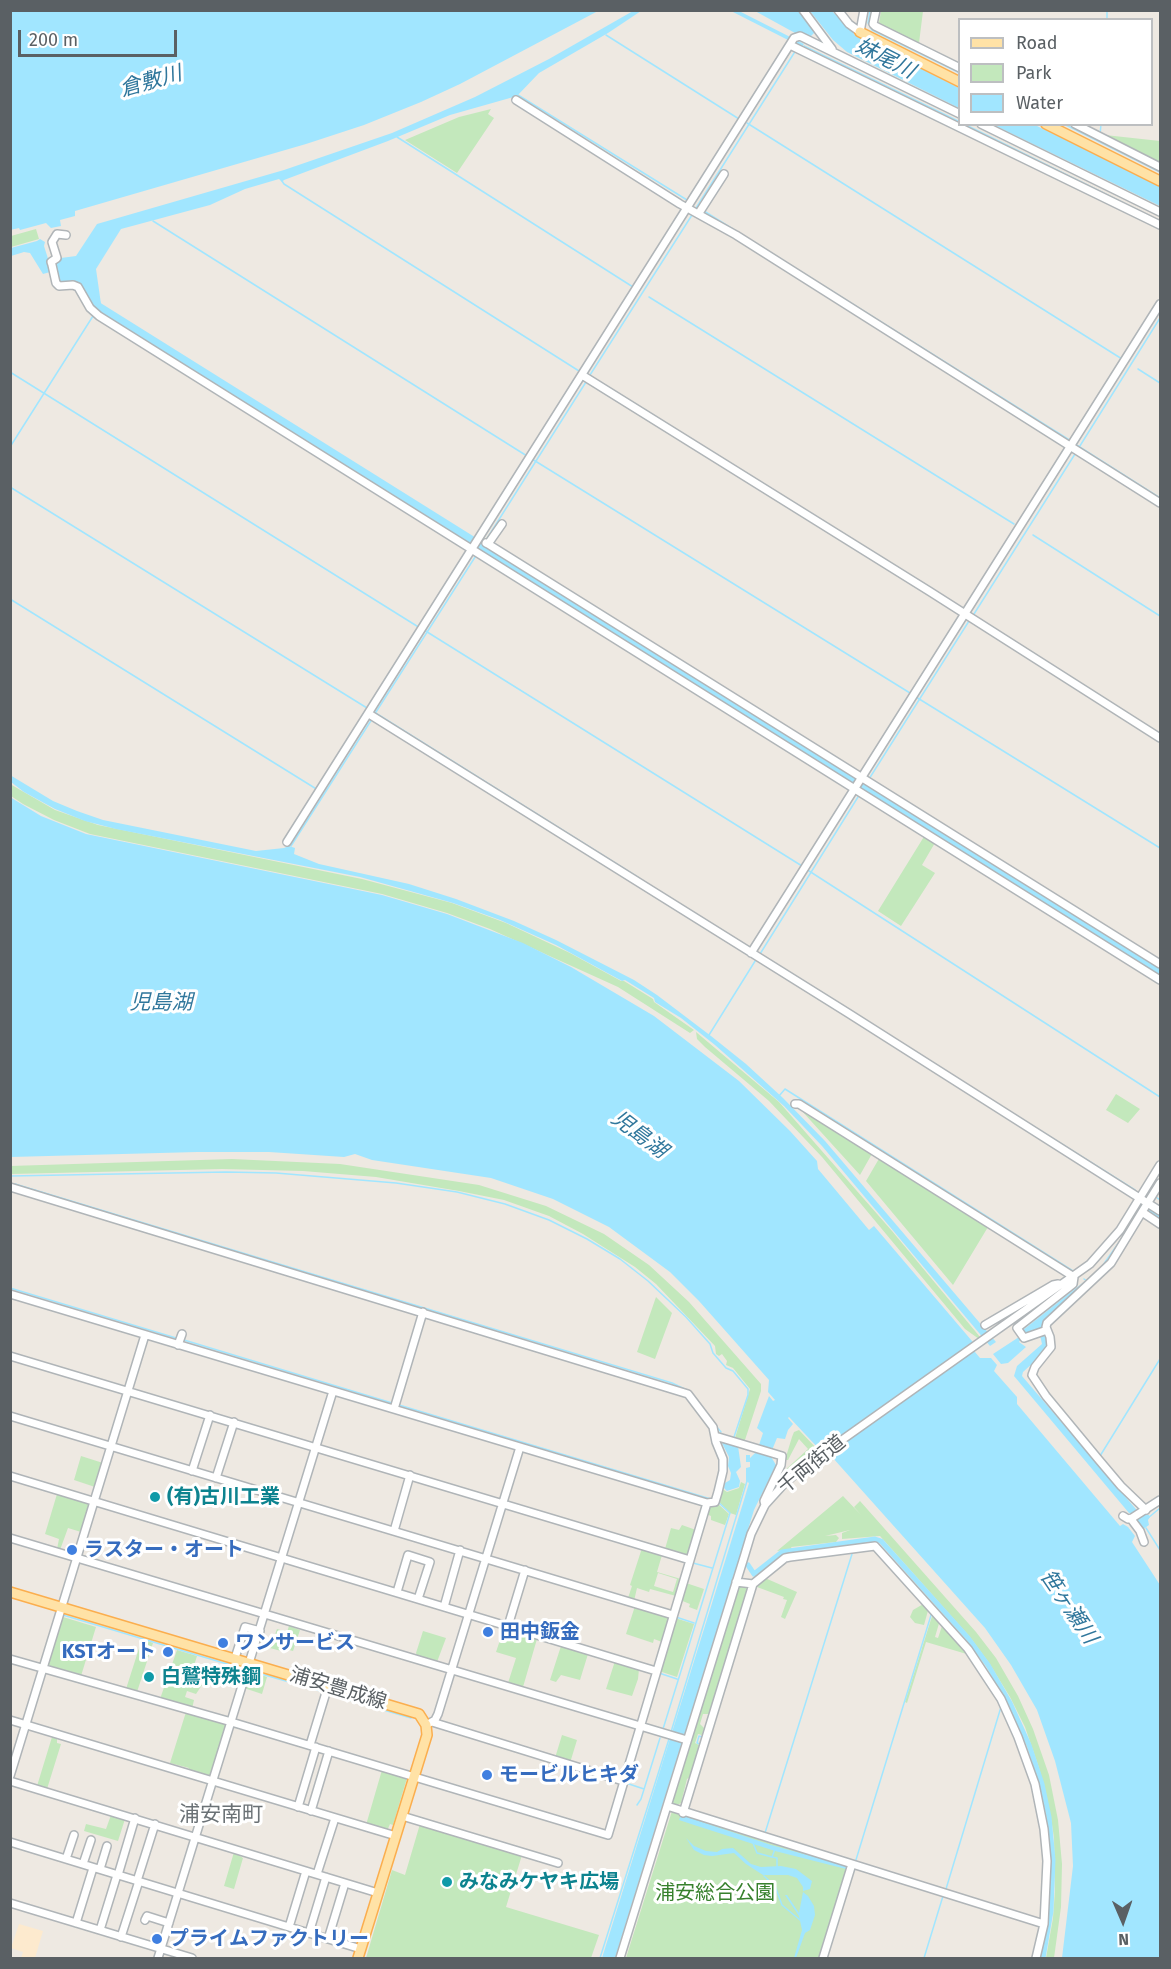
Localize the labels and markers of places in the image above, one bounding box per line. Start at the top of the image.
place label: (有)古川工業 [167,1485,280,1509]
marker: (有)古川工業 [148,1490,162,1504]
place label: ラスター・オート [84,1538,244,1562]
marker: ラスター・オート [65,1543,79,1557]
place label: 田中鈑金 [500,1620,580,1644]
marker: 田中鈑金 [481,1625,495,1639]
place label: ワンサービス [235,1631,355,1655]
marker: ワンサービス [216,1636,230,1650]
place label: KSTオート [62,1640,156,1664]
marker: KSTオート [161,1645,175,1659]
place label: 白鷲特殊鋼 [161,1665,261,1689]
marker: 白鷲特殊鋼 [142,1670,156,1684]
place label: モービルヒキダ [499,1763,639,1787]
marker: モービルヒキダ [480,1768,494,1782]
place label: みなみケヤキ広場 [459,1870,619,1894]
marker: みなみケヤキ広場 [440,1875,454,1889]
place label: プライムファクトリー [169,1927,369,1951]
marker: プライムファクトリー [150,1932,164,1946]

